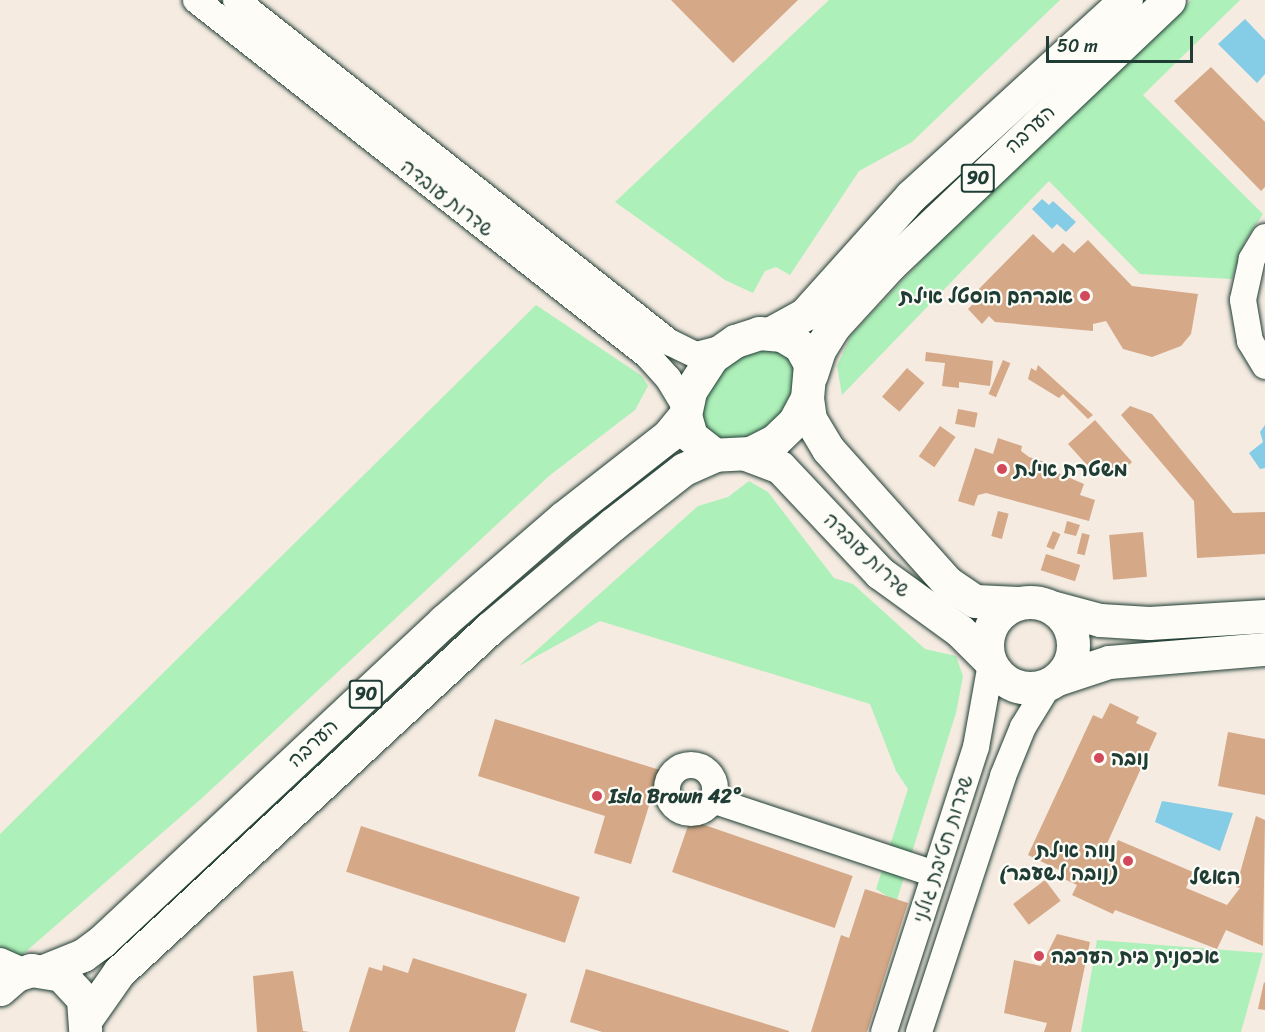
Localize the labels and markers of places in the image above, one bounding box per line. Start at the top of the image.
place label: אברהם הוסטל אילת [900,284,1073,308]
marker: אברהם הוסטל אילת [1078,289,1092,303]
place label: משטרת אילת [1014,457,1128,481]
marker: משטרת אילת [995,462,1009,476]
place label: נובה [1111,746,1149,770]
marker: נובה [1092,751,1106,765]
place label: Isla Brown 42° [609,784,741,808]
marker: Isla Brown 42° [590,789,604,803]
place label: נווה אילת (נובה לשעבר) [1000,838,1116,885]
marker: נווה אילת (נובה לשעבר) [1121,854,1135,868]
place label: אכסנית בית הערבה [1051,944,1219,968]
marker: אכסנית בית הערבה [1032,949,1046,963]

